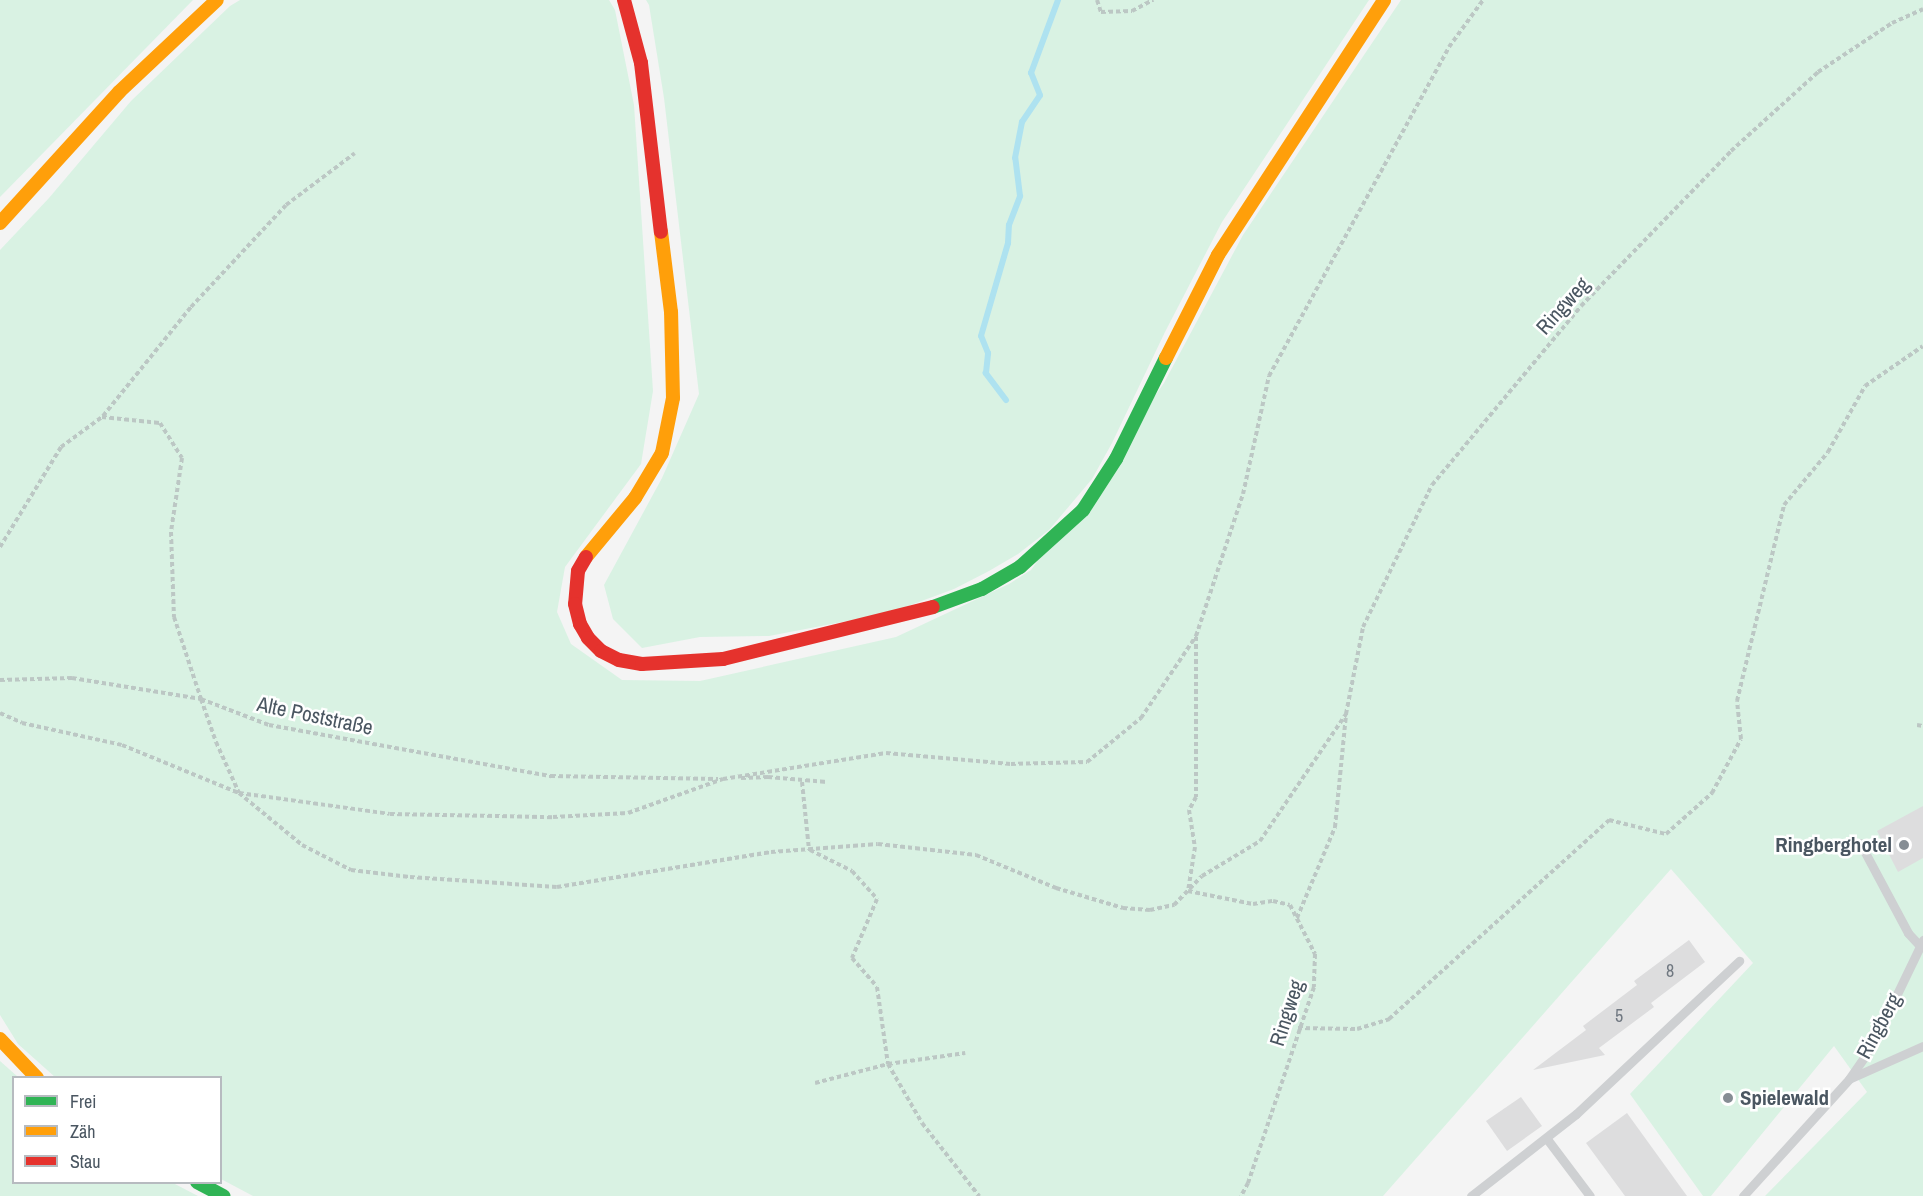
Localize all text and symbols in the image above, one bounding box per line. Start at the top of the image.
street label: Ringweg [1531,272,1595,340]
street label: Alte Poststraße [255,691,375,741]
place label: Ringberghotel [1775,832,1892,858]
marker: Ringberghotel [1897,838,1911,852]
house number: 8 [1666,960,1674,982]
street label: Ringweg [1265,977,1309,1049]
street label: Ringberg [1851,989,1907,1063]
house number: 5 [1615,1005,1623,1027]
legend [12,1076,222,1184]
place label: Spielewald [1740,1085,1829,1111]
text: Frei [70,1089,96,1114]
marker: Spielewald [1721,1091,1735,1105]
text: Zäh [70,1119,95,1144]
text: Stau [70,1149,100,1174]

